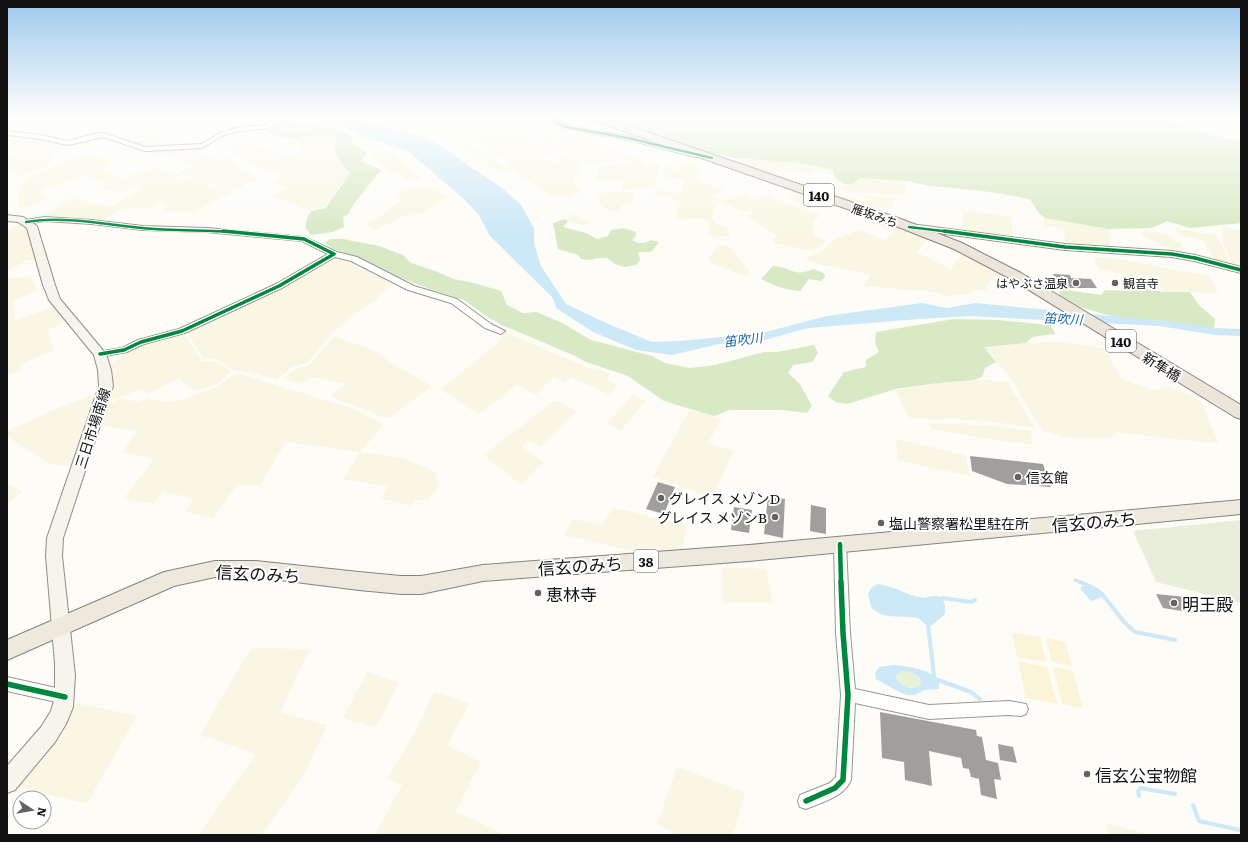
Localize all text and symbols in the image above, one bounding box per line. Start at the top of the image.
road number: 140 [804,184,834,206]
street label: 雁坂みち [849,199,901,231]
place label: はやぶさ温泉 [996,274,1068,292]
place label: 観音寺 [1123,274,1159,292]
marker: はやぶさ温泉 [1071,278,1081,288]
marker: 観音寺 [1110,278,1120,288]
water label: 笛吹川 [1043,307,1085,329]
water label: 笛吹川 [722,327,765,351]
road number: 140 [1106,330,1136,352]
street label: 新隼橋 [1139,346,1185,386]
street label: 三日市場南線 [70,385,114,471]
place label: 信玄館 [1026,467,1068,487]
marker: 信玄館 [1013,472,1023,482]
place label: グレイス メゾンD [669,488,780,508]
marker: グレイス メゾンD [656,493,666,503]
street label: 信玄のみち [1051,505,1137,537]
place label: グレイス メゾンB [657,507,767,527]
marker: グレイス メゾンB [770,512,780,522]
place label: 塩山警察署松里駐在所 [889,513,1029,533]
marker: 塩山警察署松里駐在所 [876,518,886,528]
street label: 信玄のみち [537,550,623,580]
road number: 38 [634,550,658,572]
street label: 信玄のみち [215,558,301,588]
place label: 恵林寺 [546,581,597,606]
marker: 恵林寺 [533,588,543,598]
place label: 明王殿 [1182,591,1233,616]
marker: 明王殿 [1169,598,1179,608]
place label: 信玄公宝物館 [1095,762,1197,787]
marker: 信玄公宝物館 [1082,769,1092,779]
north arrow [12,790,52,830]
text: N [34,806,52,818]

